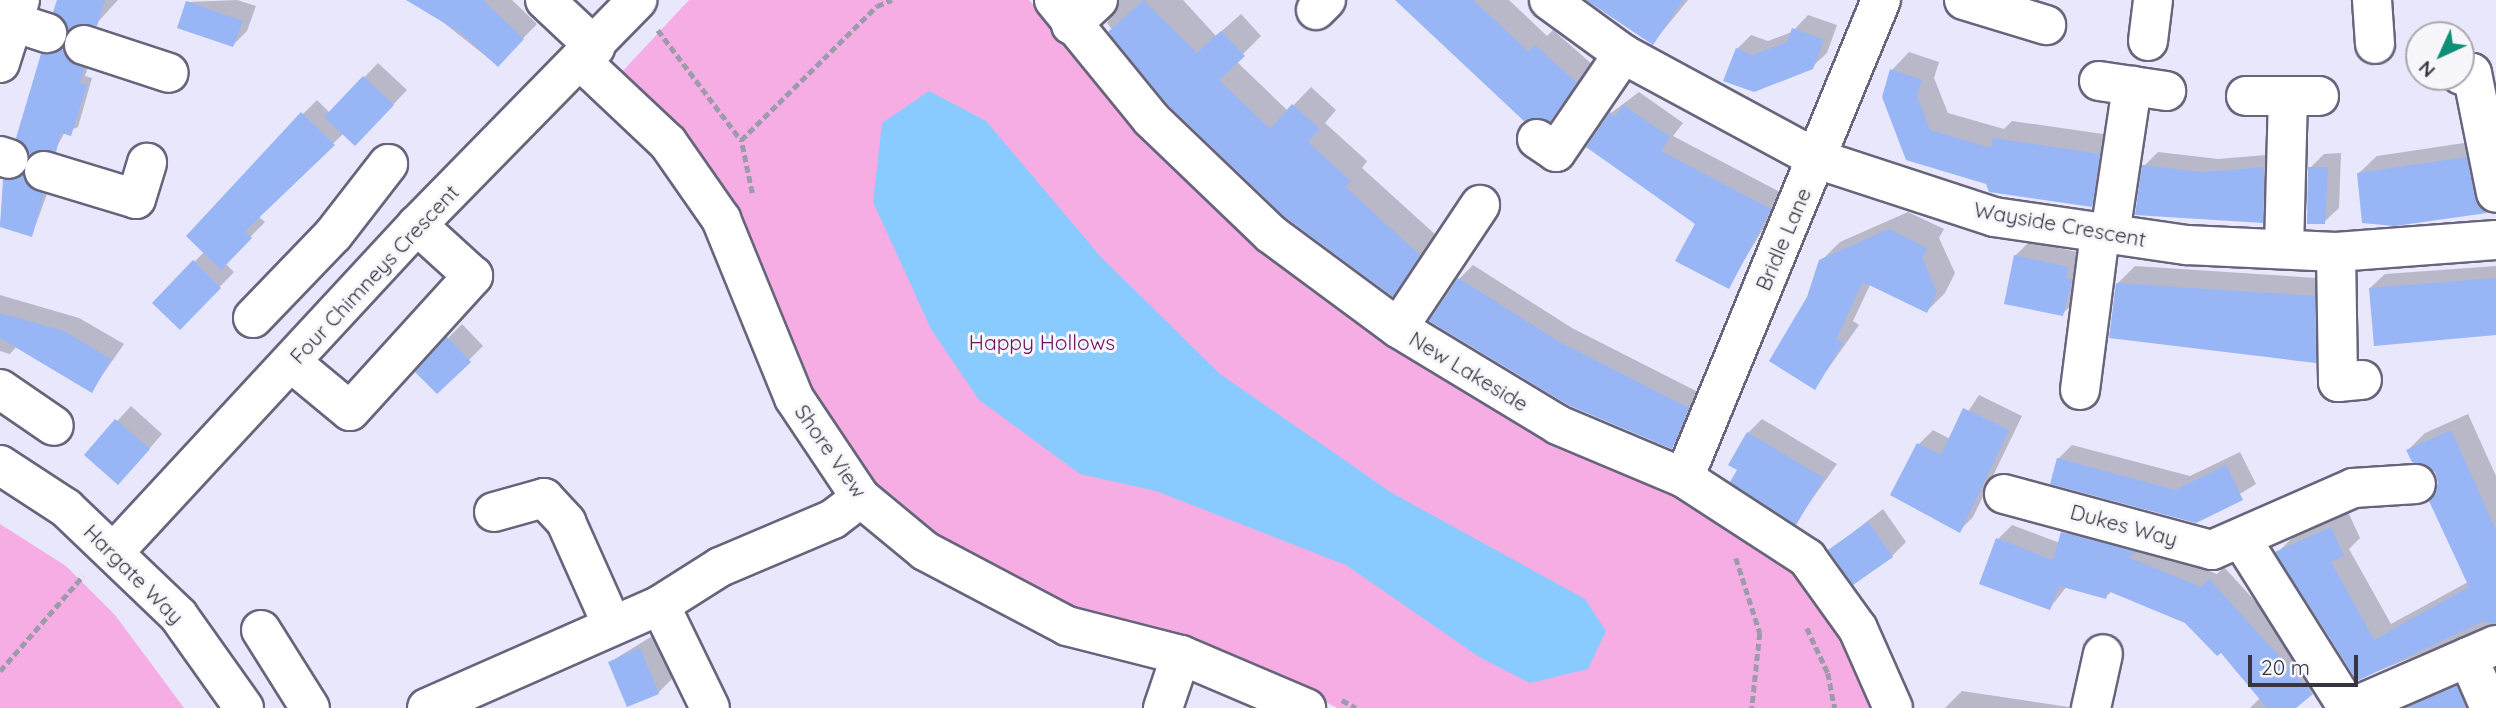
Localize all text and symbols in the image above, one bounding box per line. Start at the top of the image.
north arrow [2405,21,2475,91]
text: N [2413,56,2440,83]
street label: Four Chimneys Crescent [284,179,464,369]
street label: Bridle Lane [1750,184,1816,294]
street label: Wayside Crescent [1972,196,2148,252]
street label: New Lakeside [1405,326,1533,416]
park label: Happy Hollows [969,329,1115,355]
street label: Shore View [790,400,872,502]
street label: Dukes Way [2068,499,2180,551]
street label: Hargate Way [79,519,189,629]
scale bar [2251,642,2361,686]
text: 20 m [2261,654,2310,680]

